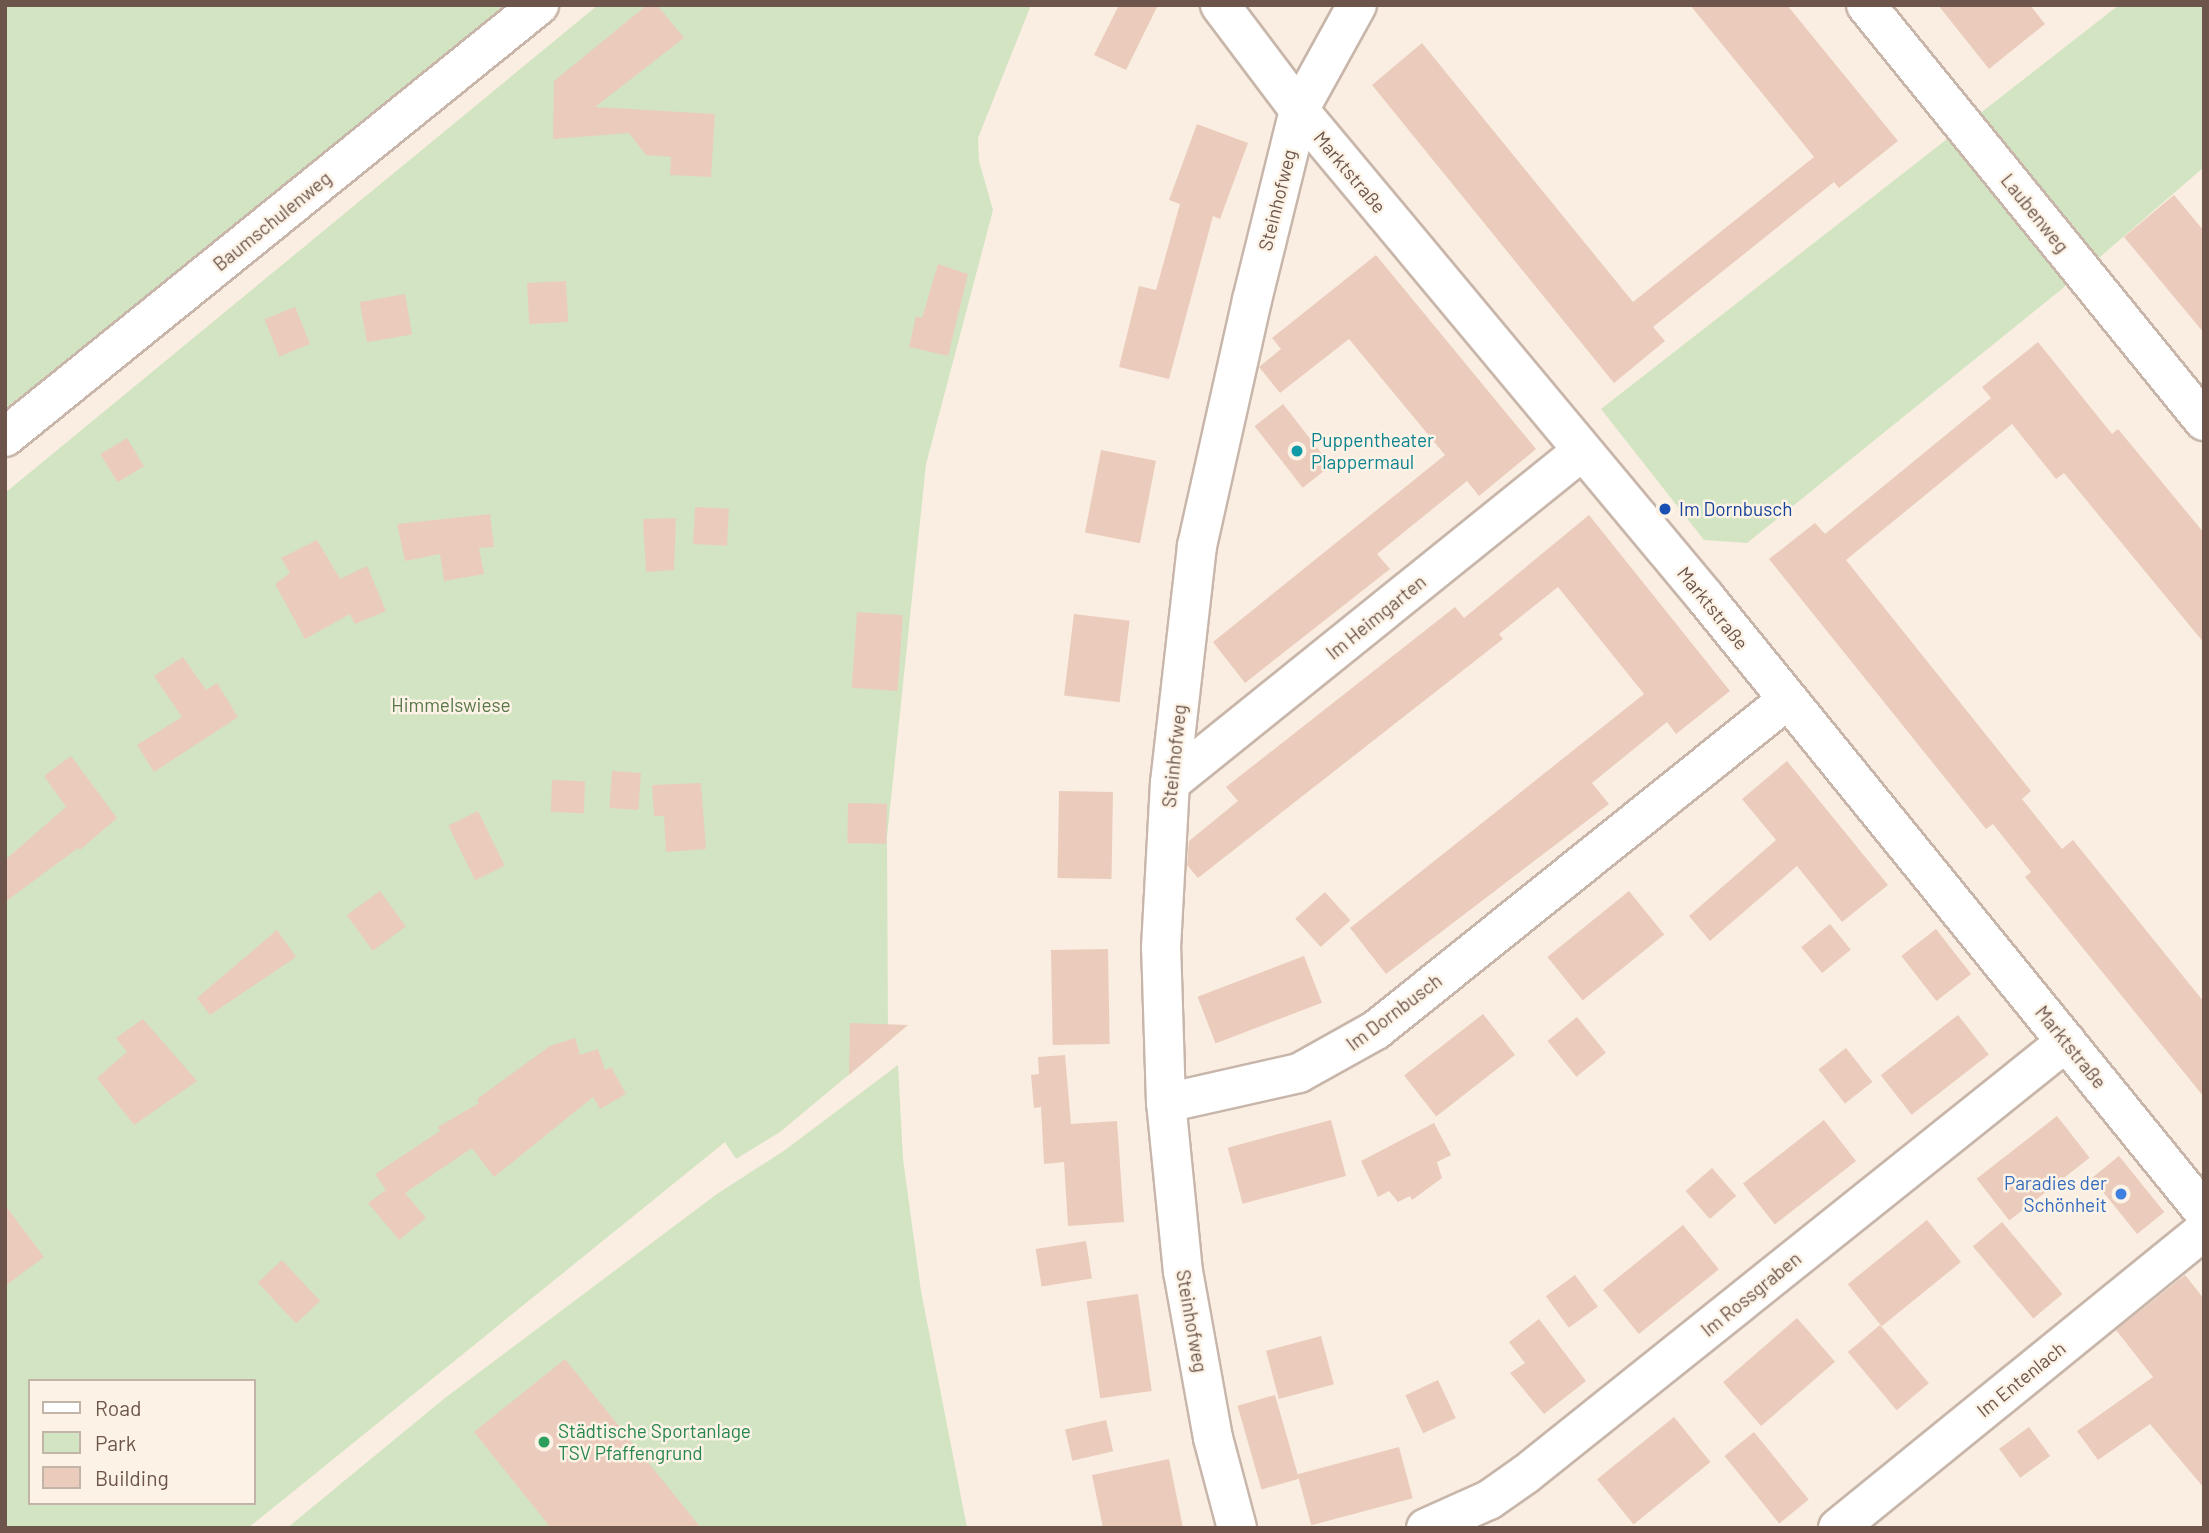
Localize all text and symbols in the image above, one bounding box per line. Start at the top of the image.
street label: Marktstraße [1309,126,1391,218]
street label: Steinhofweg [1253,147,1301,253]
street label: Baumschulenweg [208,166,336,276]
street label: Laubenweg [1996,169,2074,257]
place label: Puppentheater Plappermaul [1311,429,1434,473]
marker: Puppentheater Plappermaul [1289,443,1305,459]
place label: Im Dornbusch [1679,498,1792,520]
marker: Im Dornbusch [1657,501,1673,517]
street label: Marktstraße [1673,562,1753,654]
street label: Im Heimgarten [1322,570,1430,664]
park label: Himmelswiese [391,694,511,716]
street label: Steinhofweg [1157,703,1191,809]
street label: Im Dornbusch [1342,969,1446,1055]
street label: Marktstraße [2031,1001,2111,1093]
place label: Paradies der Schönheit [2004,1172,2107,1216]
marker: Paradies der Schönheit [2113,1186,2129,1202]
street label: Im Rossgraben [1697,1247,1805,1341]
street label: Steinhofweg [1172,1268,1212,1374]
street label: Im Entenlach [1972,1336,2070,1422]
legend [28,1379,256,1505]
text: Road [95,1395,141,1420]
place label: Städtische Sportanlage TSV Pfaffengrund [558,1420,751,1464]
text: Park [95,1430,136,1455]
marker: Städtische Sportanlage TSV Pfaffengrund [536,1434,552,1450]
text: Building [95,1465,169,1490]

